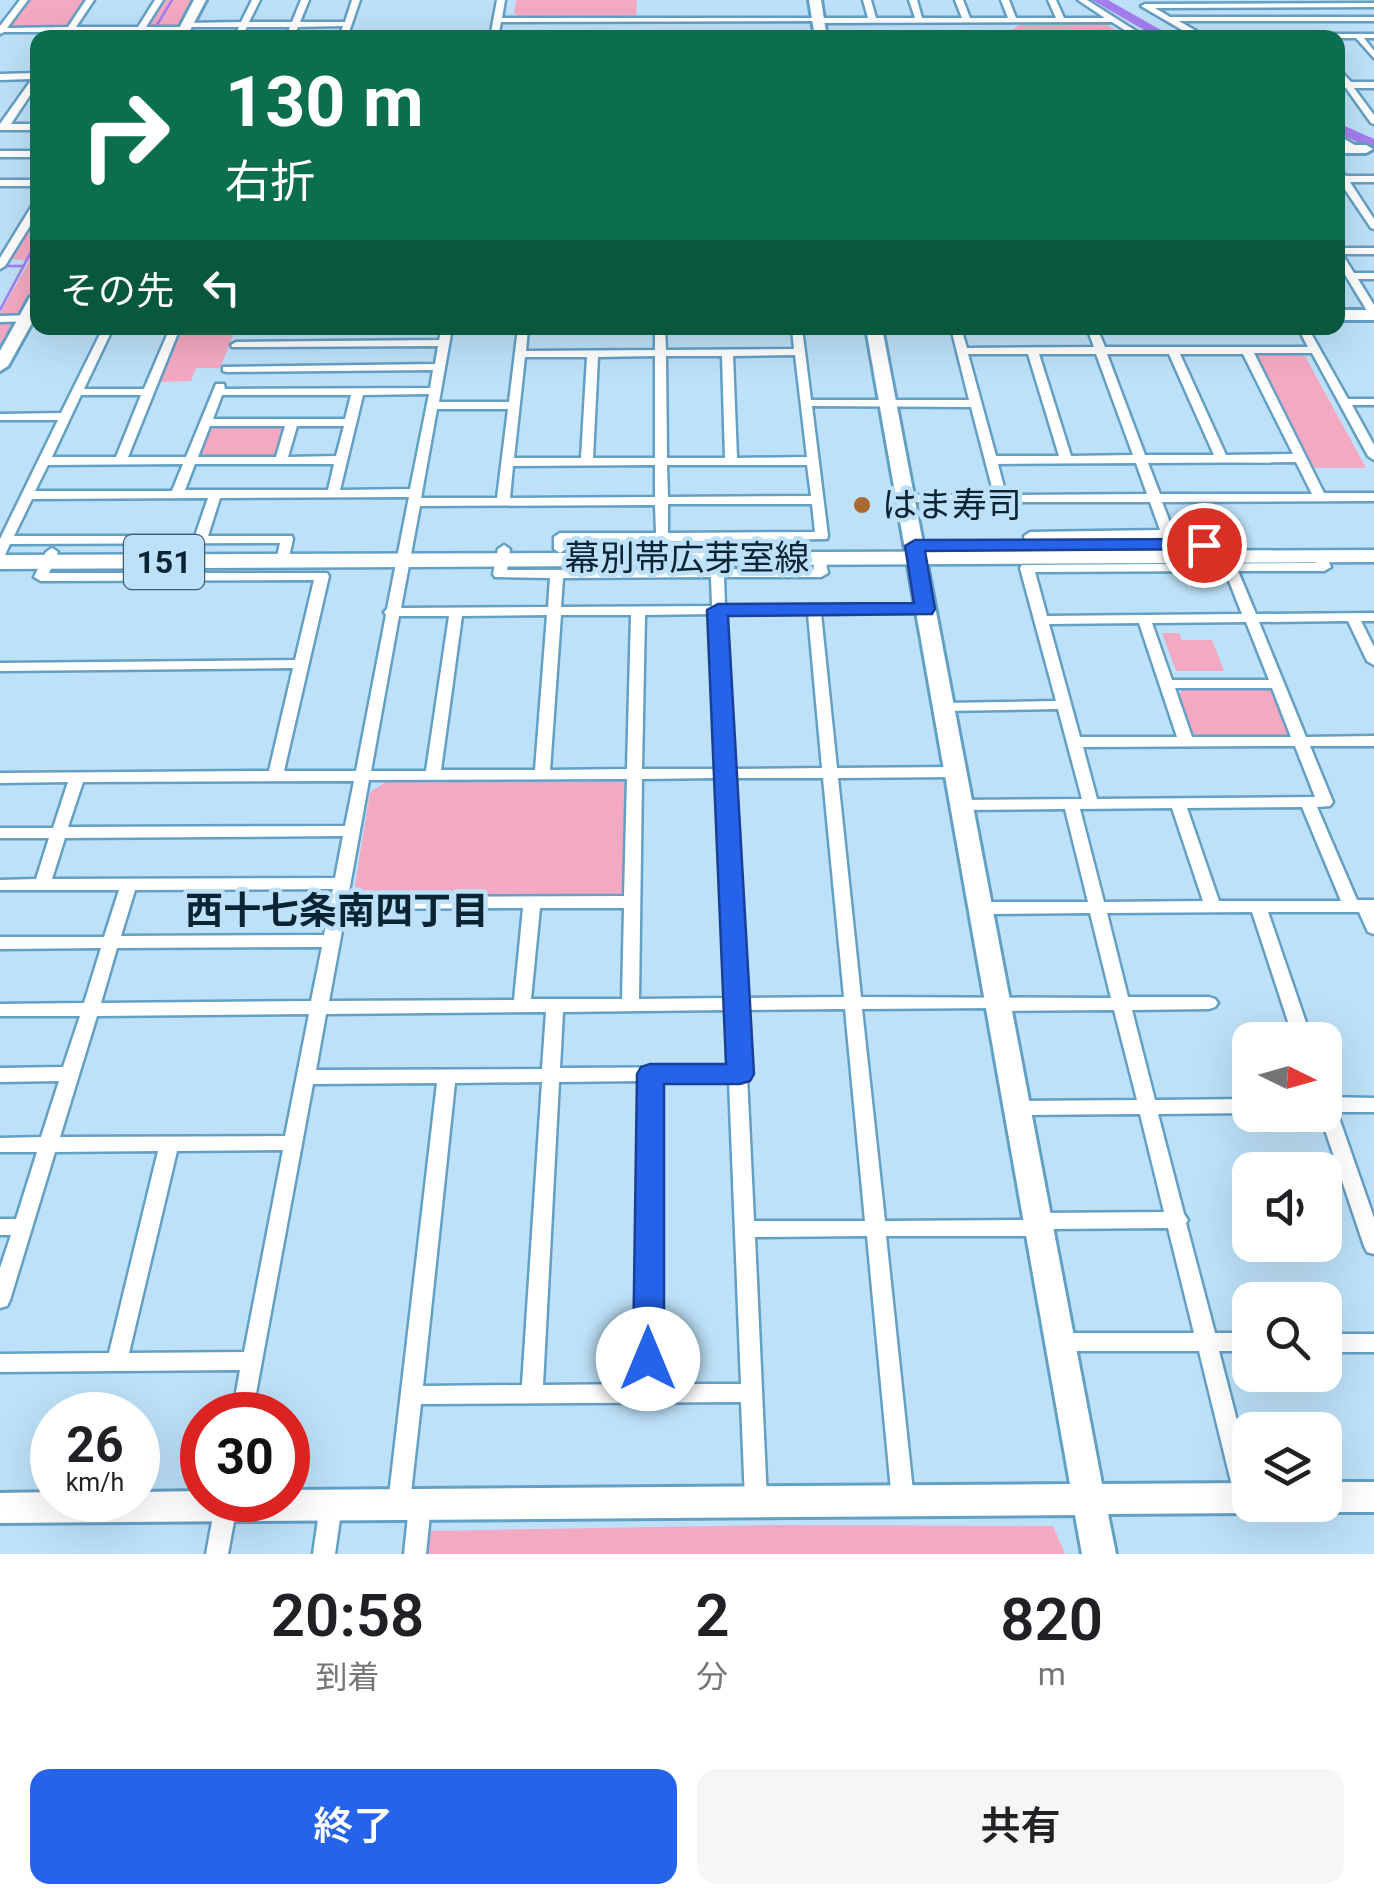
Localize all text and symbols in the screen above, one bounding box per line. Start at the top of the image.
text: 130 m [225,61,424,143]
icon: right [60,70,190,200]
text: 右折 [225,155,315,208]
icon: left [194,260,249,315]
text: その先 [60,269,174,313]
place label: はま寿司 [882,485,1022,526]
marker: はま寿司 [851,494,873,516]
pin [1162,503,1247,588]
icon: arrive [1177,518,1232,573]
road number: 151 [124,535,204,589]
street label: 幕別帯広芽室線 [564,538,810,579]
district label: 西十七条南四丁目 [185,889,489,933]
north arrow [1232,1022,1342,1132]
map controls [1232,1022,1342,1522]
button: sound [1232,1152,1342,1262]
button: search [1232,1282,1342,1392]
position arrow [596,1307,700,1411]
speed limit sign: 30 [180,1392,310,1522]
button: layers [1232,1412,1342,1522]
text: 26 [66,1416,124,1474]
text: km/h [66,1468,124,1497]
text: 20:58 [271,1580,424,1651]
text: 2 [695,1580,729,1651]
text: 820 [1000,1584,1103,1655]
text: m [1038,1655,1066,1693]
text: 到着 [316,1658,380,1696]
text: 分 [696,1658,728,1696]
button: 終了 [30,1769,677,1884]
button: 共有 [697,1769,1344,1884]

